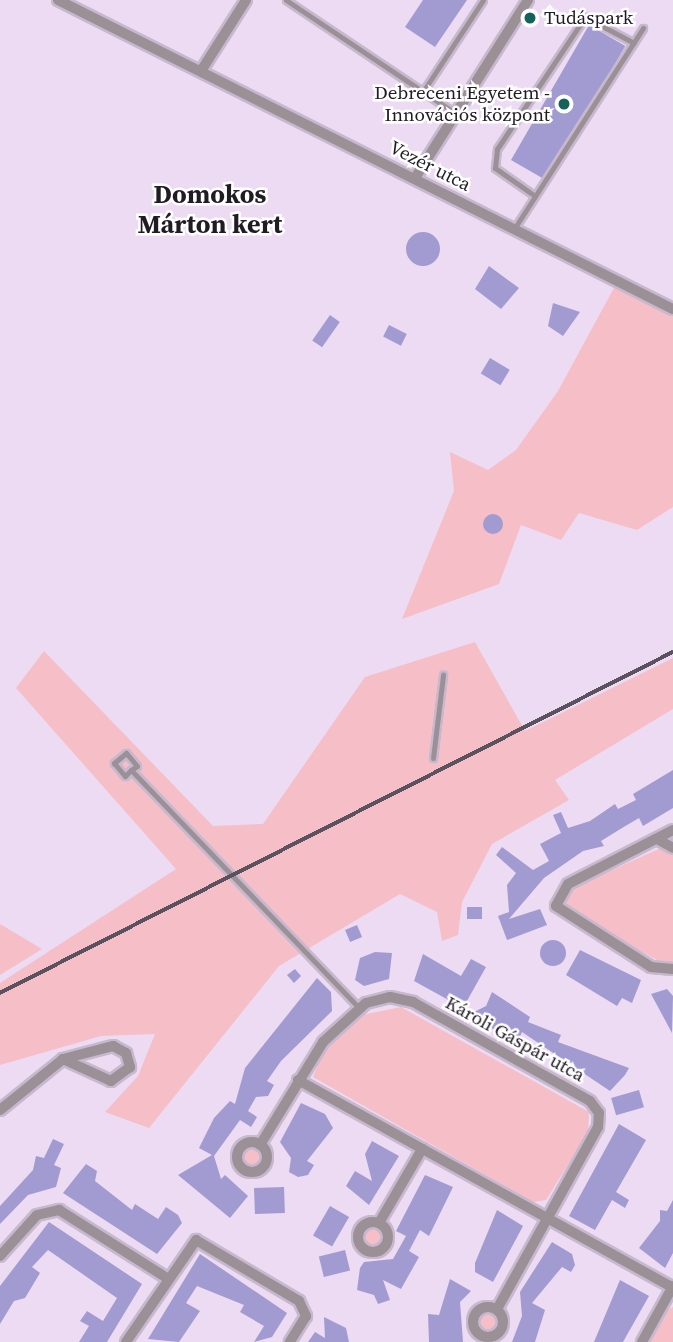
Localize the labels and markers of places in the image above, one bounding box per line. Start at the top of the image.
place label: Tudáspark [544,7,633,29]
marker: Tudáspark [522,10,538,26]
place label: Debreceni Egyetem - Innovációs központ [374,82,550,126]
marker: Debreceni Egyetem - Innovációs központ [556,96,572,112]

